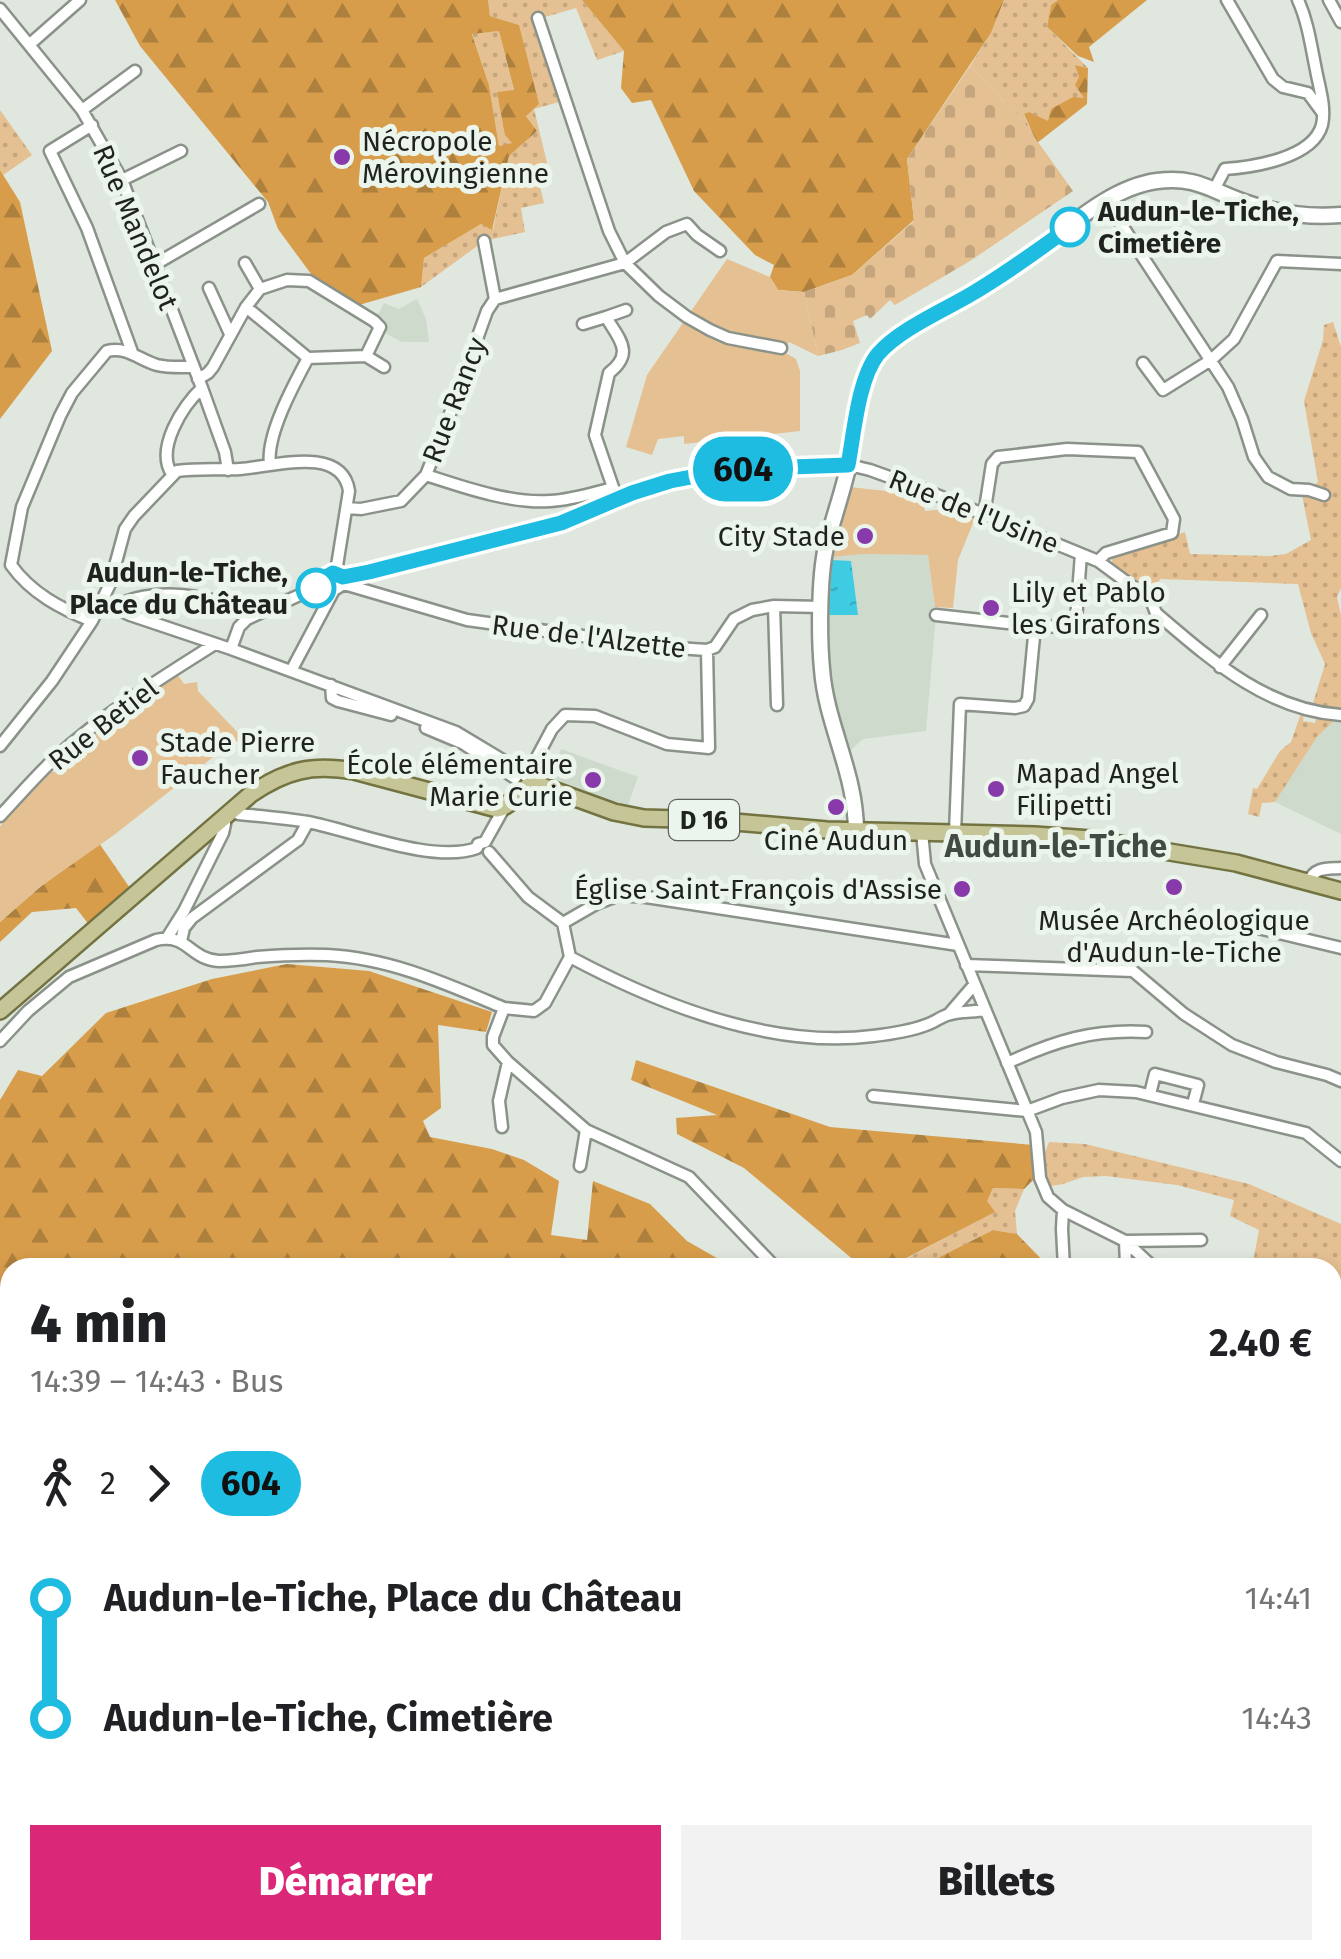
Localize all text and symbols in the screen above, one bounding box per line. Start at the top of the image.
place label: Nécropole Mérovingienne [362,125,549,190]
street label: Rue Mandelot [86,140,185,315]
marker: Nécropole Mérovingienne [331,146,353,168]
place label: Audun-le-Tiche, Cimetière [1097,195,1299,260]
marker: Audun-le-Tiche, Cimetière [1051,208,1089,246]
street label: Rue Rancy [416,333,493,467]
line badge: 604 [686,436,800,502]
text: 604 [713,448,773,490]
street label: Rue de l'Usine [884,462,1064,561]
place label: City Stade [718,520,845,553]
marker: City Stade [854,525,876,547]
place label: Audun-le-Tiche, Place du Château [69,556,288,621]
marker: Audun-le-Tiche, Place du Château [297,569,335,607]
place label: Lily et Pablo les Girafons [1011,576,1166,641]
marker: Lily et Pablo les Girafons [980,597,1002,619]
street label: Rue de l'Alzette [490,608,688,665]
street label: Rue Betiel [42,671,165,777]
place label: Stade Pierre Faucher [160,726,315,791]
marker: Stade Pierre Faucher [129,747,151,769]
place label: École élémentaire Marie Curie [346,748,573,813]
place label: Mapad Angel Filipetti [1016,757,1179,822]
marker: École élémentaire Marie Curie [582,769,604,791]
marker: Mapad Angel Filipetti [985,778,1007,800]
marker: Ciné Audun [825,796,847,818]
road number: D 16 [669,800,739,840]
place label: Ciné Audun [764,824,908,857]
district label: Audun-le-Tiche [944,827,1167,865]
place label: Église Saint-François d'Assise [574,873,942,906]
marker: Musée Archéologique d'Audun-le-Tiche [1163,876,1185,898]
marker: Église Saint-François d'Assise [951,878,973,900]
place label: Musée Archéologique d'Audun-le-Tiche [1038,904,1310,969]
text: 4 min [30,1291,168,1357]
text: 2.40 € [1209,1320,1312,1366]
text: 14:39 – 14:43 · Bus [30,1362,283,1400]
icon: walk [30,1456,85,1511]
icon: forward [131,1456,186,1511]
text: 604 [221,1462,281,1504]
text: 2 [100,1464,116,1502]
text: Audun-le-Tiche, Place du Château [104,1575,682,1621]
text: 14:41 [1245,1579,1312,1617]
text: Audun-le-Tiche, Cimetière [104,1695,553,1741]
text: 14:43 [1241,1699,1312,1737]
button: Démarrer [30,1825,661,1940]
button: Billets [681,1825,1312,1940]

